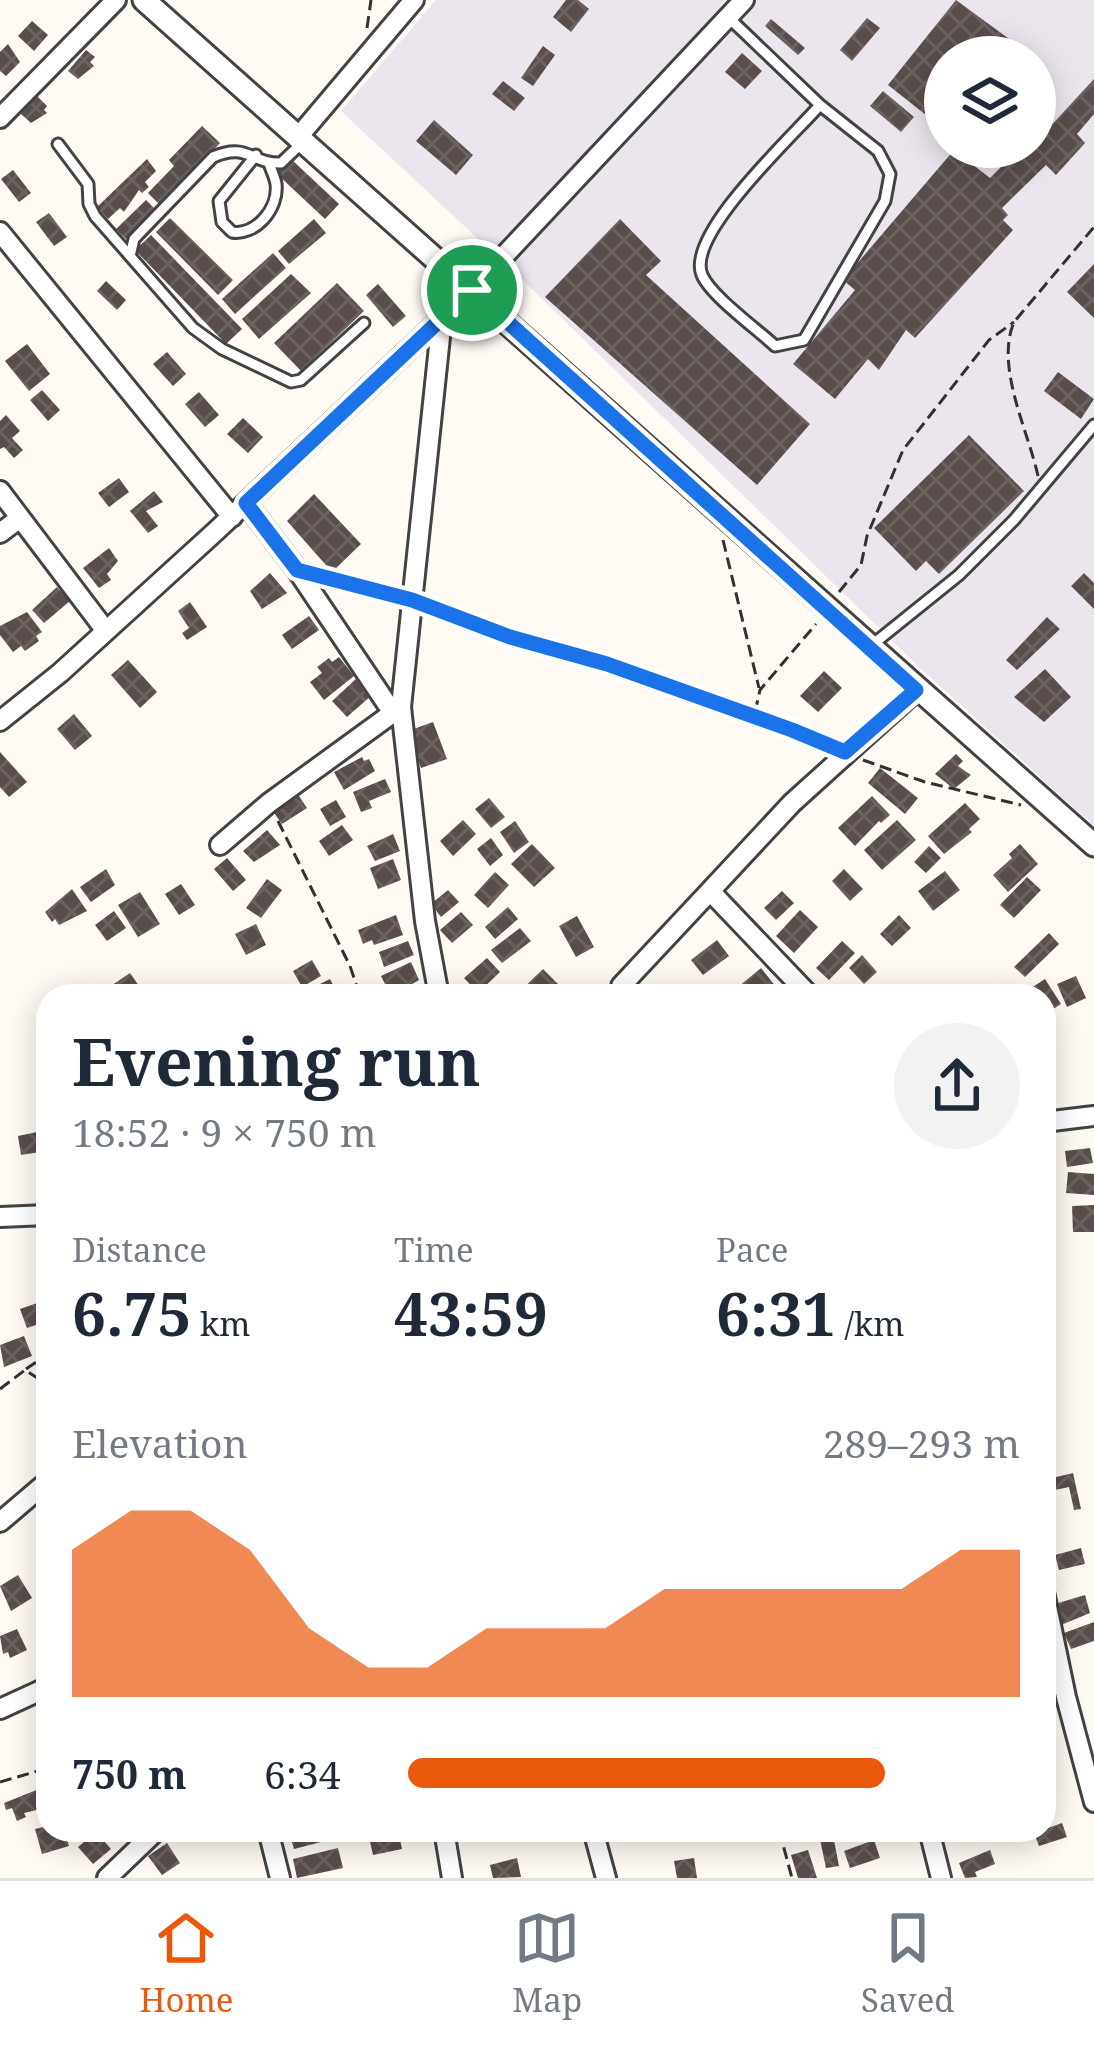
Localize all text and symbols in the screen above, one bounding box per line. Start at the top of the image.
map controls [924,36,1056,168]
button: layers [924,36,1056,168]
pin [421,239,523,341]
icon: arrive [439,257,505,323]
text: Evening run [72,1015,481,1105]
button: share [894,1023,1020,1149]
text: 18:52 · 9 × 750 m [72,1105,377,1158]
text: Distance [72,1227,207,1272]
text: Time [394,1227,474,1272]
text: Pace [716,1227,788,1272]
text: 6.75 [72,1272,191,1354]
text: 43:59 [394,1272,548,1354]
text: 6:31 [716,1272,836,1354]
text: km [191,1301,250,1346]
text: /km [836,1301,905,1346]
text: Elevation [72,1416,248,1469]
text: 289–293 m [823,1416,1020,1469]
text: 750 m [72,1747,187,1800]
text: 6:34 [264,1747,341,1800]
tab: Home [139,1905,233,2022]
tab: Map [512,1905,582,2022]
tab: Saved [861,1905,955,2022]

